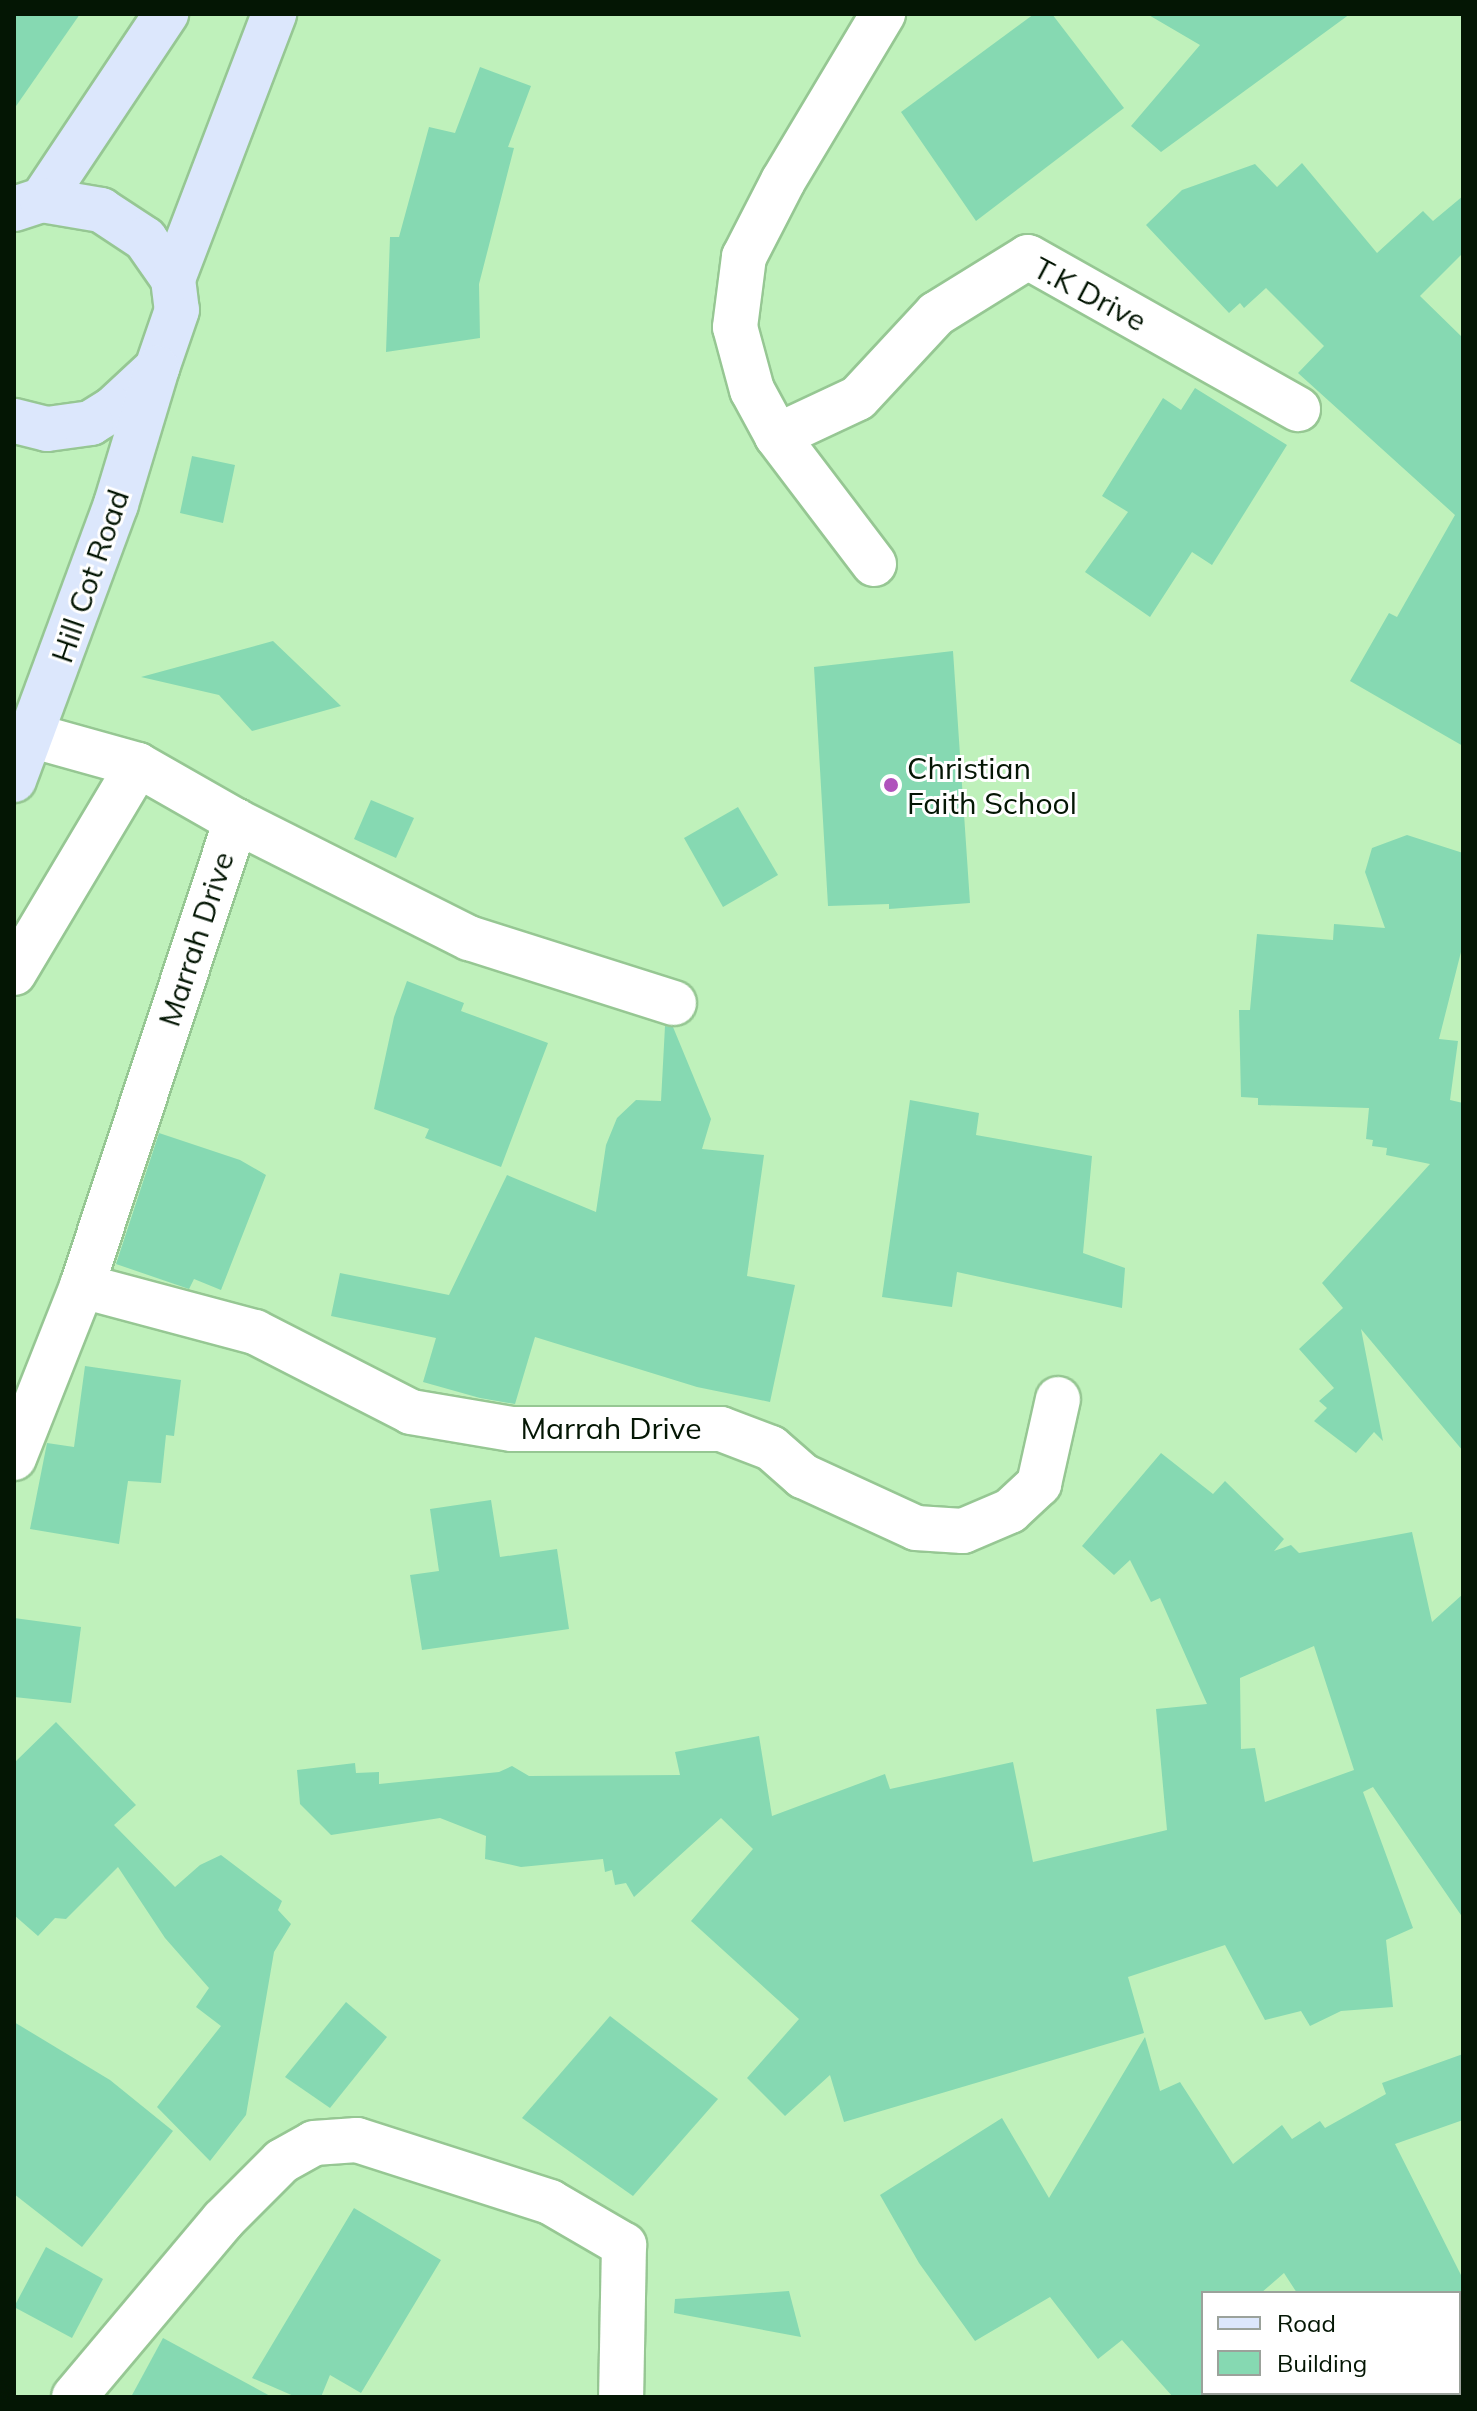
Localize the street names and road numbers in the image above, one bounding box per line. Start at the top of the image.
street label: T.K Drive [1027,249,1153,339]
street label: Hill Cot Road [44,485,136,667]
street label: Marrah Drive [151,847,241,1031]
street label: Marrah Drive [520,1410,702,1446]

